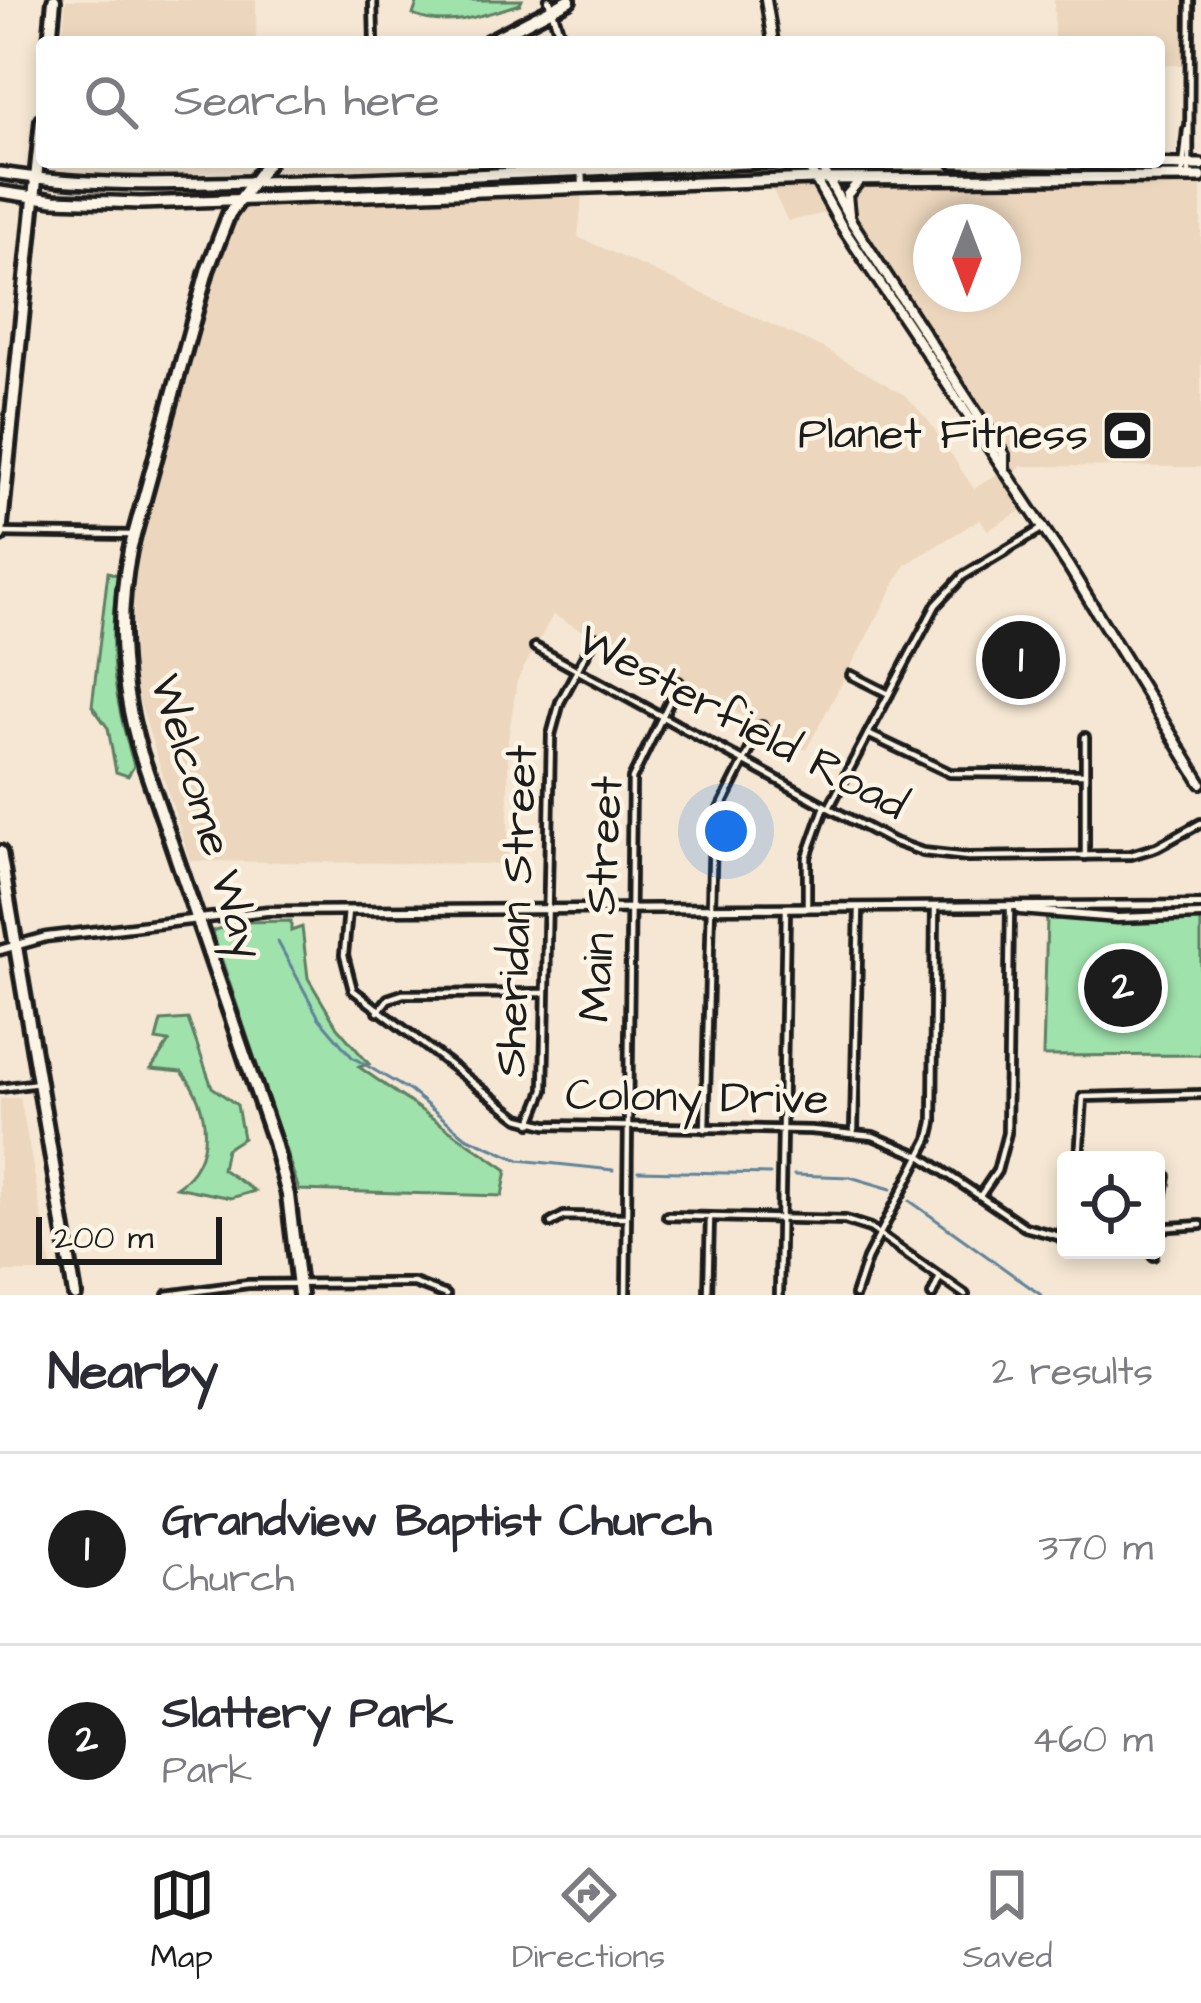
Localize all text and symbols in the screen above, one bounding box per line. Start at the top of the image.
search box [36,36,1165,168]
icon: search [78,69,144,135]
text: Search here [174,71,440,133]
north arrow [913,204,1021,312]
place label: Planet Fitness [798,404,1088,466]
sports icon: Planet Fitness [1099,407,1155,463]
street label: Westerfield Road [566,610,918,836]
pin: 1 [982,615,1060,705]
street label: Welcome Way [132,667,279,967]
street label: Sheridan Street [480,744,554,1078]
street label: Main Street [565,774,639,1024]
your location [696,801,756,861]
pin: 2 [1084,943,1162,1033]
street label: Colony Drive [565,1065,829,1132]
map controls [1057,1151,1165,1259]
button: locate [1057,1151,1165,1259]
scale bar [36,1211,222,1264]
text: 200 m [54,1215,153,1261]
text: Nearby [48,1338,218,1409]
text: 2 results [992,1346,1153,1400]
text: Grandview Baptist Church [162,1491,712,1553]
text: 1 [85,1522,90,1576]
text: 370 m [1039,1522,1153,1576]
text: Church [162,1553,294,1607]
text: Slattery Park [162,1683,453,1745]
text: 2 [76,1714,98,1768]
text: 460 m [1031,1714,1153,1768]
text: Park [162,1745,252,1799]
tab: Map [149,1862,215,1980]
tab: Directions [512,1862,665,1980]
tab: Saved [962,1862,1052,1980]

